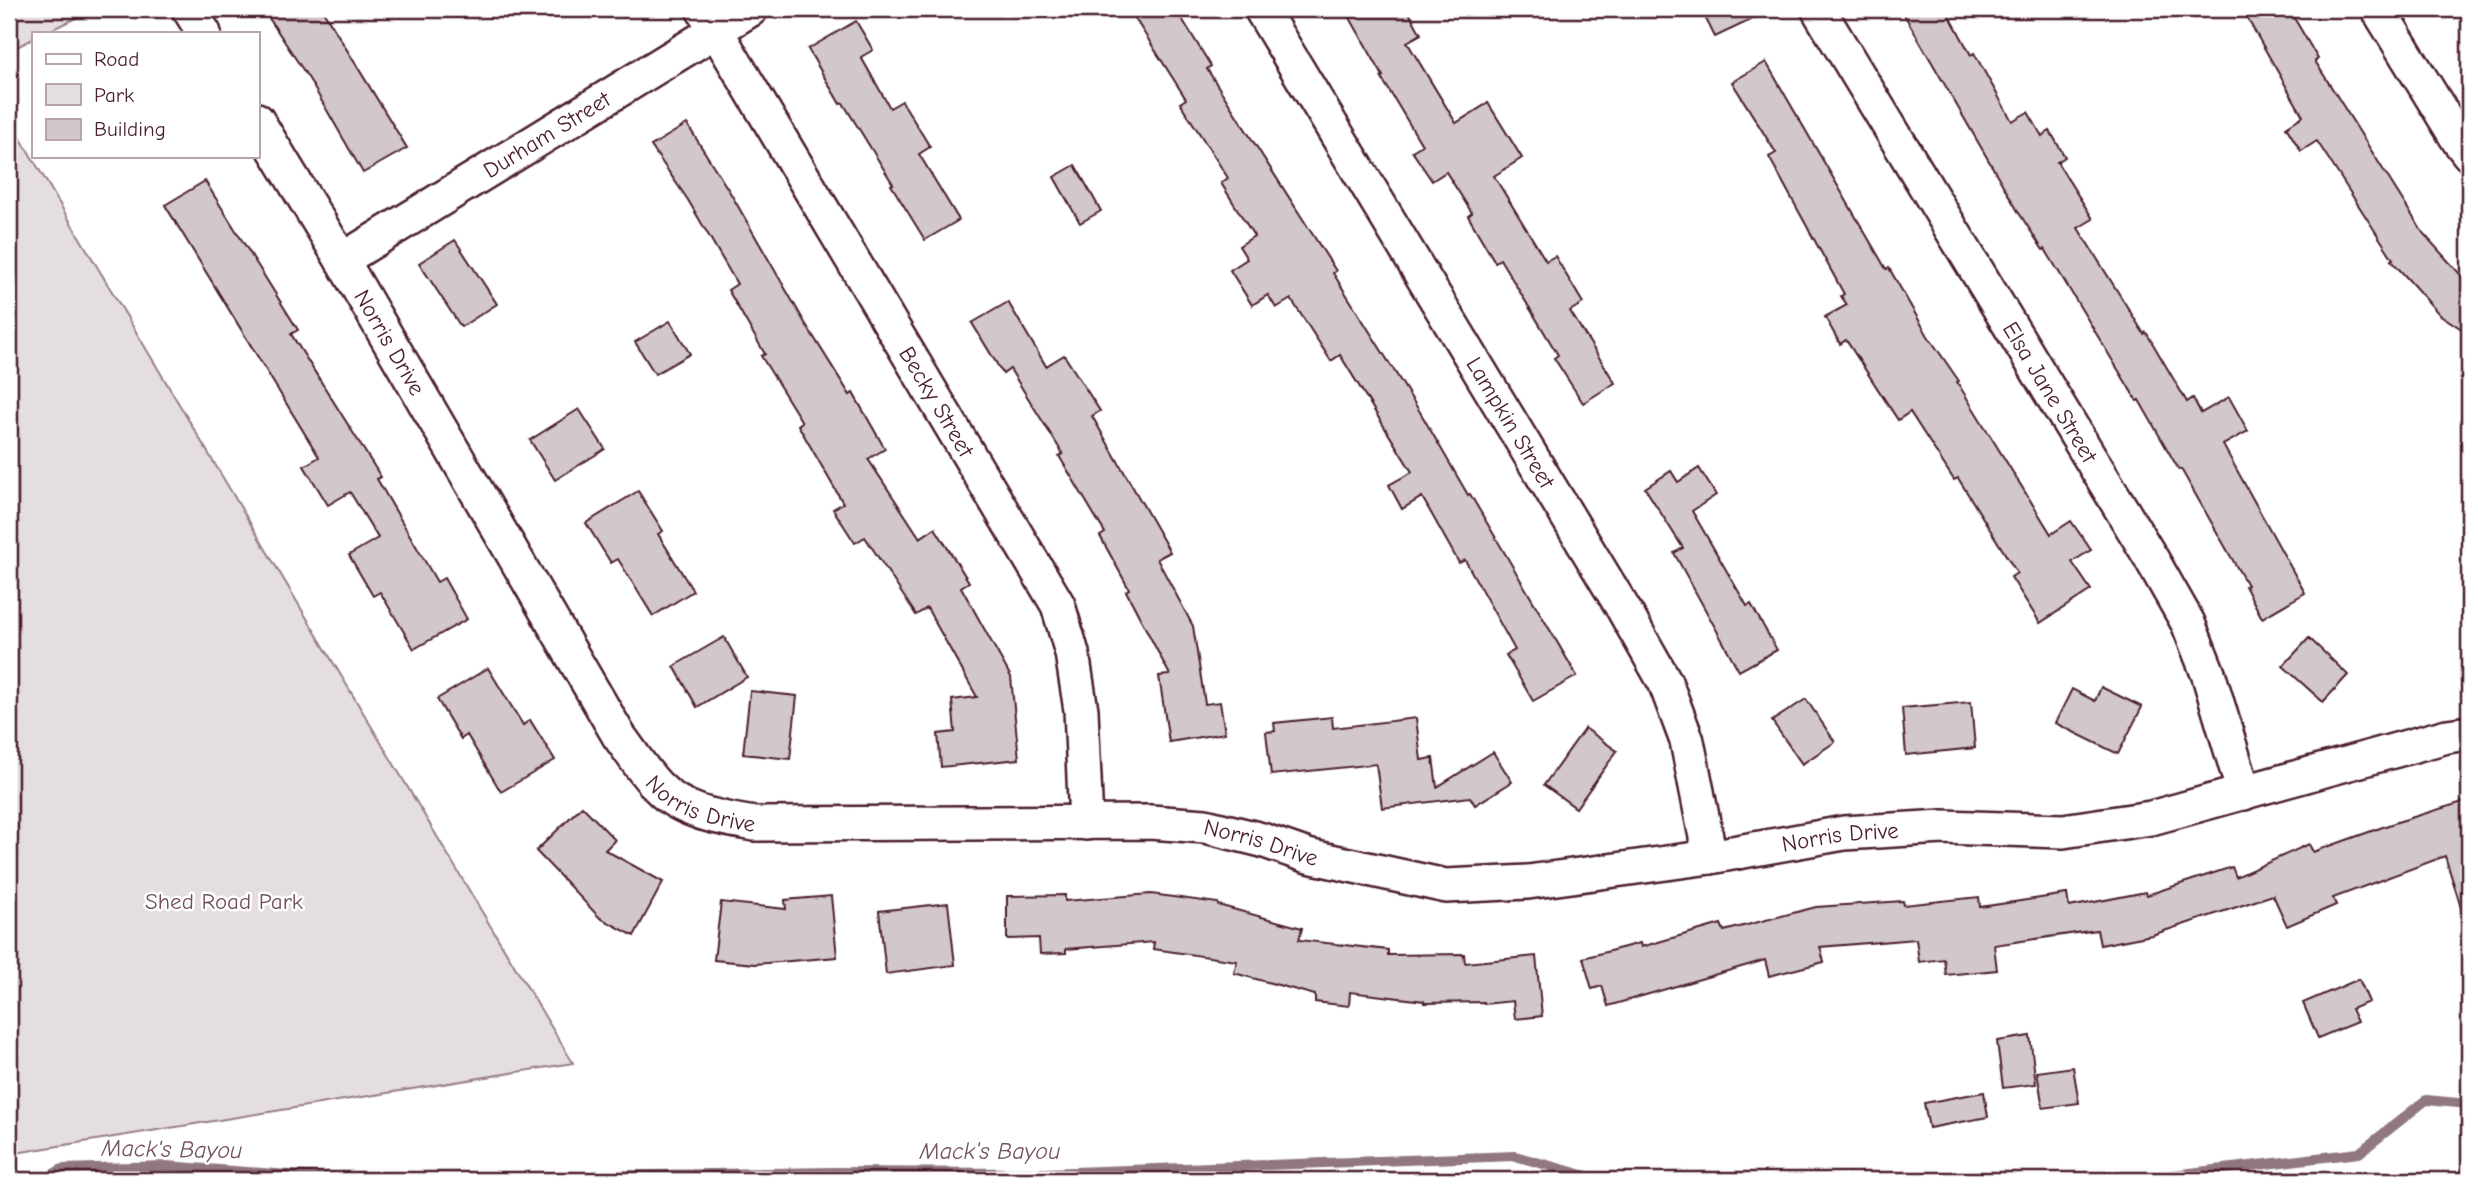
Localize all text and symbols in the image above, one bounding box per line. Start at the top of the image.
legend [32,32,259,158]
text: Road [94,47,139,71]
text: Park [94,83,134,107]
street label: Durham Street [478,85,616,184]
text: Building [94,117,166,141]
street label: Norris Drive [348,285,431,400]
street label: Elsa Jane Street [1997,317,2104,469]
street label: Becky Street [893,342,980,463]
street label: Lampkin Street [1460,352,1561,495]
street label: Norris Drive [640,770,758,838]
street label: Norris Drive [1201,813,1320,872]
street label: Norris Drive [1780,817,1899,858]
park label: Shed Road Park [145,888,303,915]
water label: Mack's Bayou [100,1134,243,1164]
water label: Mack's Bayou [918,1137,1061,1165]

